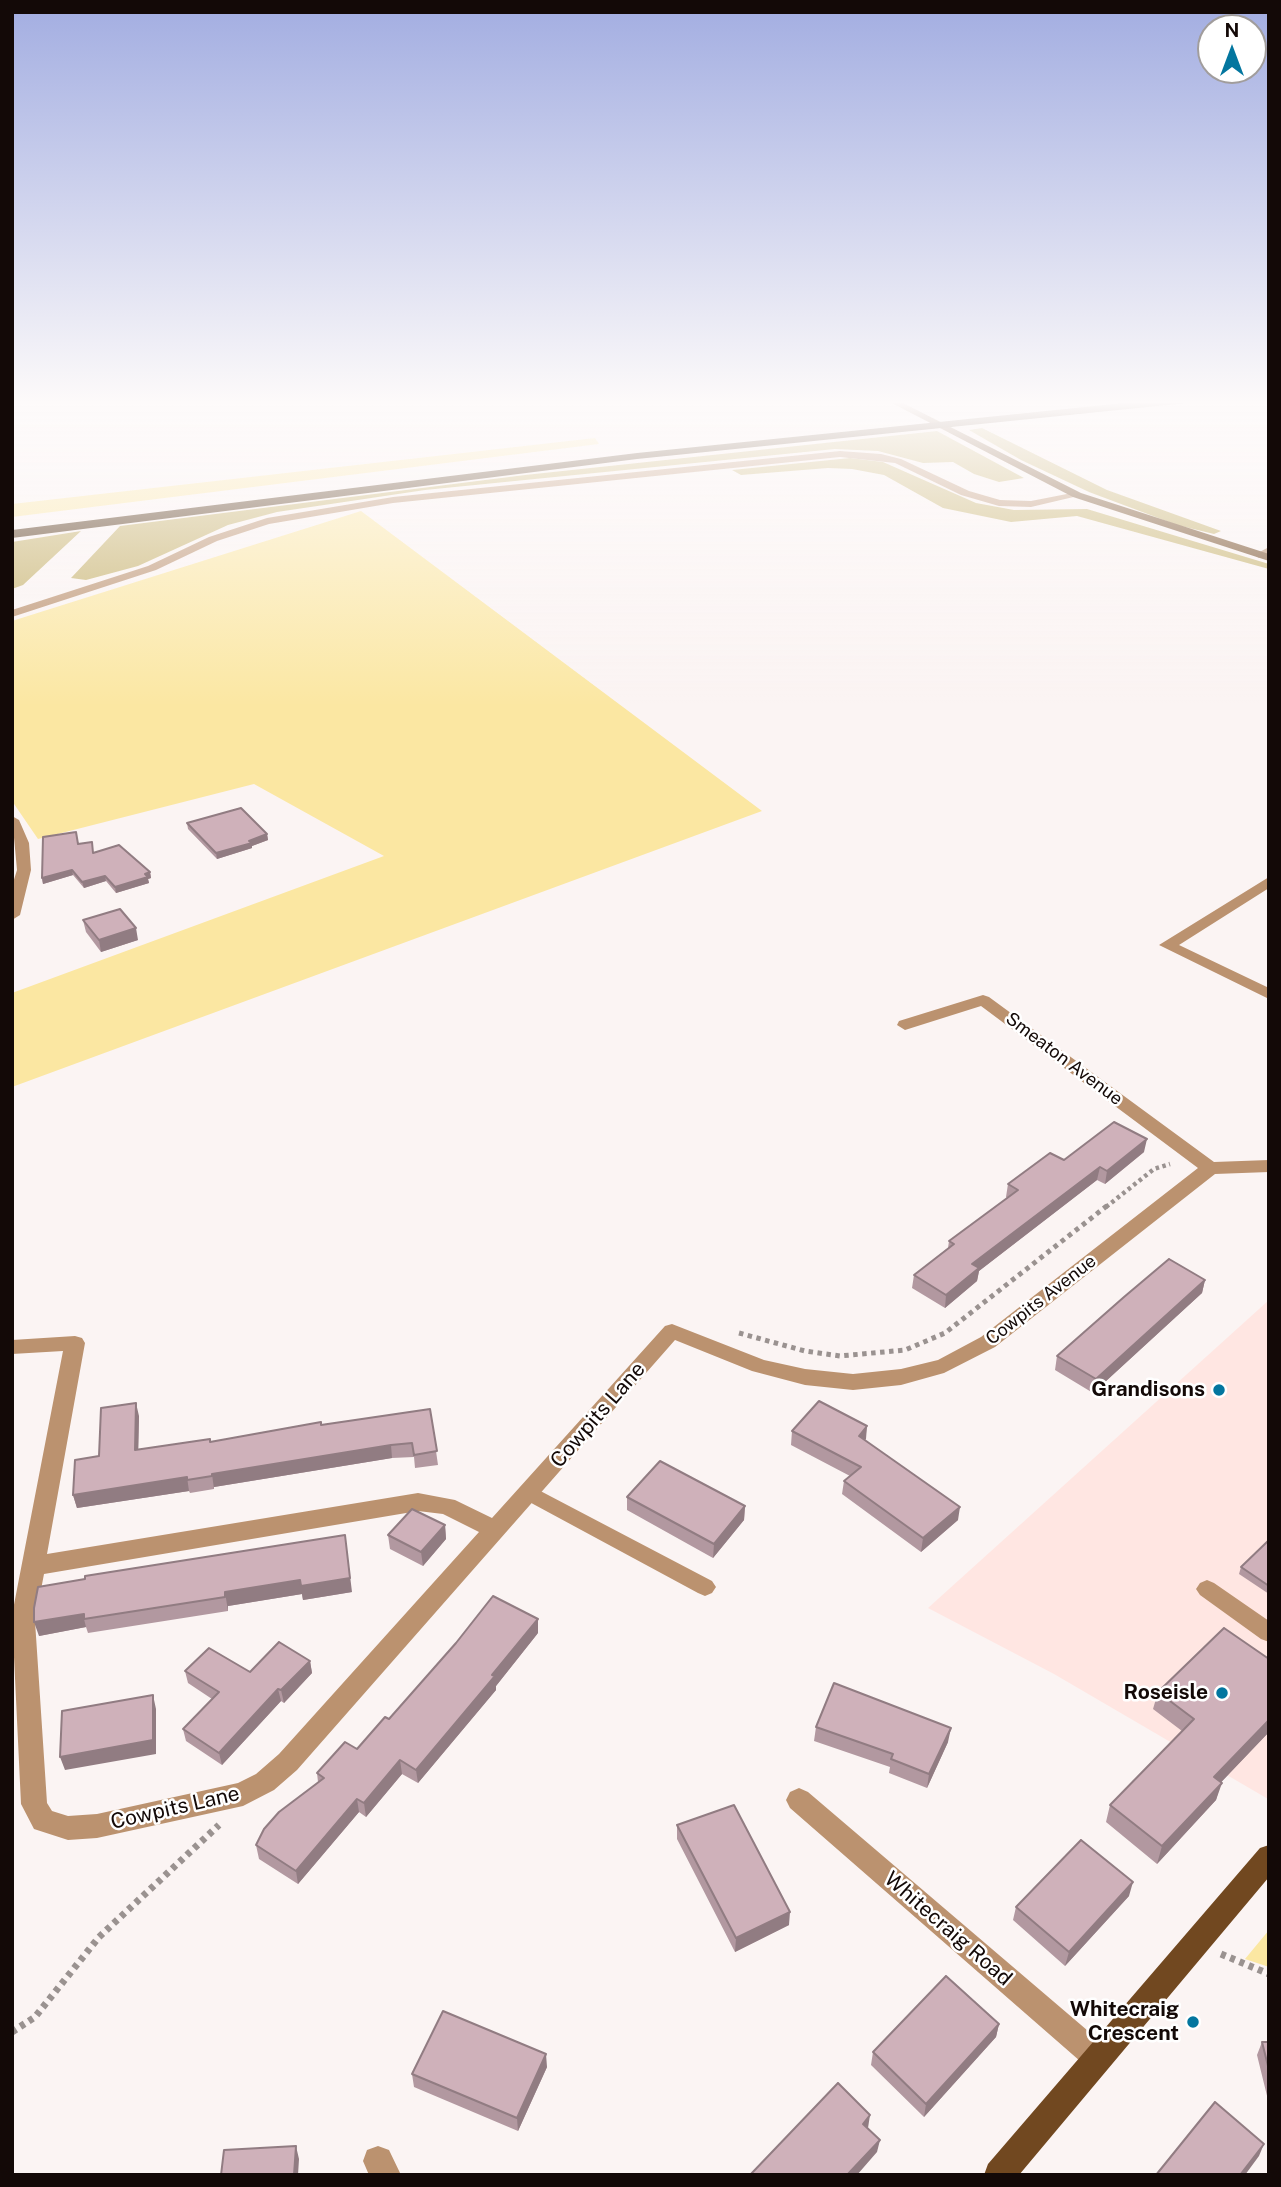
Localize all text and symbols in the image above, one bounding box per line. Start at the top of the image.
north arrow [1197,14,1267,84]
text: N [1225,19,1239,41]
street label: Smeaton Avenue [1001,1008,1127,1110]
street label: Cowpits Avenue [982,1250,1100,1350]
street label: Cowpits Lane [545,1357,651,1473]
place label: Grandisons [1091,1377,1205,1403]
marker: Grandisons [1211,1382,1227,1398]
place label: Roseisle [1123,1680,1208,1706]
marker: Roseisle [1214,1685,1230,1701]
street label: Cowpits Lane [108,1781,242,1835]
street label: Whitecraig Road [879,1867,1017,1991]
place label: Whitecraig Crescent [1070,1997,1179,2047]
marker: Whitecraig Crescent [1185,2014,1201,2030]

